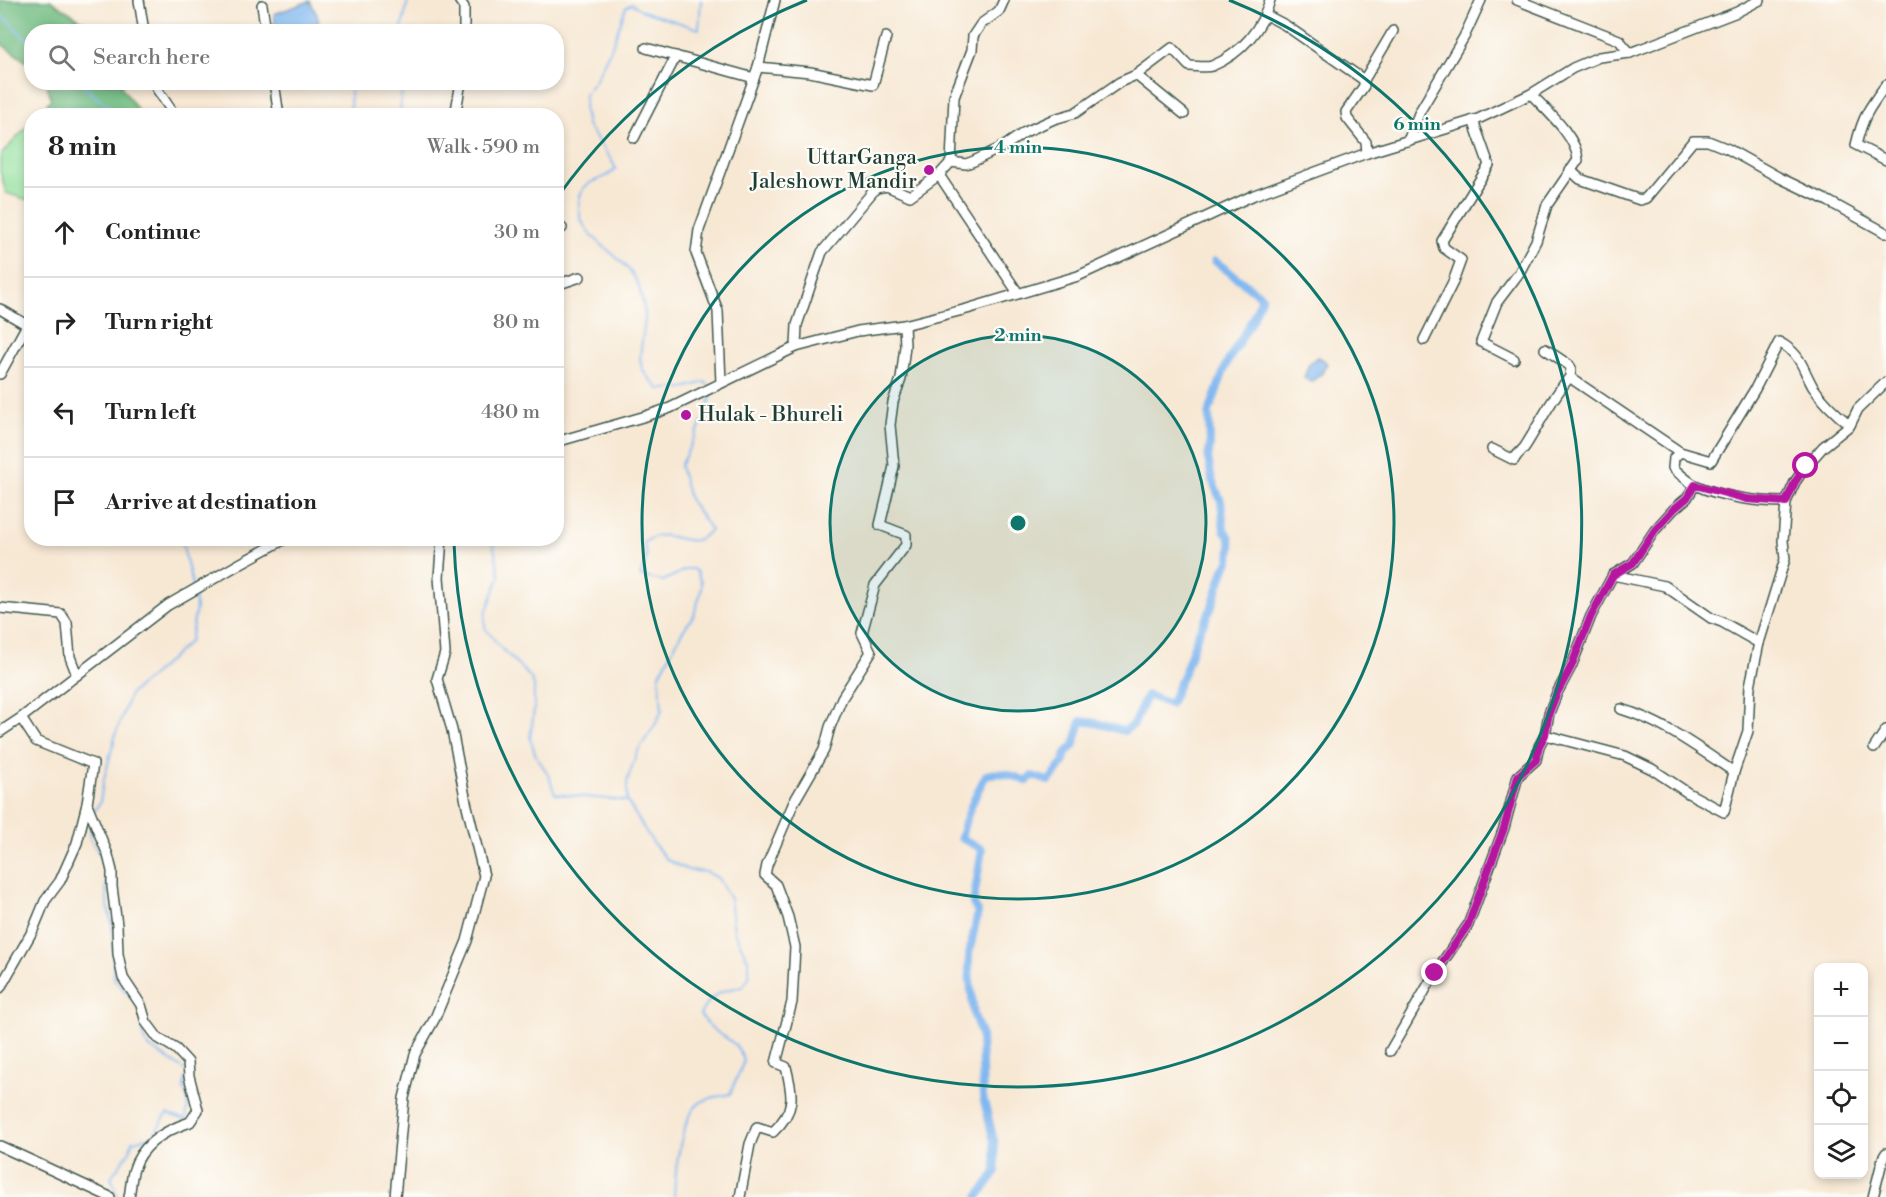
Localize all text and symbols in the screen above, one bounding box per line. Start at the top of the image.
search box [24,24,564,90]
icon: search [45,41,78,74]
text: Search here [93,44,210,71]
text: 6 min [1393,113,1441,136]
text: 8 min [48,131,117,163]
text: Walk · 590 m [427,135,540,160]
text: 4 min [994,136,1042,159]
place label: UttarGanga Jaleshowr Mandir [749,145,917,195]
marker: UttarGanga Jaleshowr Mandir [922,163,936,177]
icon: ahead [48,216,81,249]
text: Continue [105,219,201,246]
text: 30 m [494,220,540,245]
icon: right [48,306,81,339]
text: Turn right [105,309,213,336]
text: 80 m [493,310,540,335]
text: 2 min [994,324,1042,347]
icon: left [48,396,81,429]
text: Turn left [105,399,196,426]
text: 480 m [481,400,540,425]
place label: Hulak - Bhureli [698,402,844,428]
marker: Hulak - Bhureli [679,408,693,422]
route start [1792,452,1818,478]
icon: arrive [48,486,81,519]
text: Arrive at destination [105,489,317,516]
centre of rings [1008,513,1028,533]
route end [1421,959,1447,985]
map controls [1814,963,1868,1179]
button: + [1814,963,1868,1017]
button: − [1814,1017,1868,1071]
button: locate [1814,1071,1868,1125]
button: layers [1814,1125,1868,1179]

